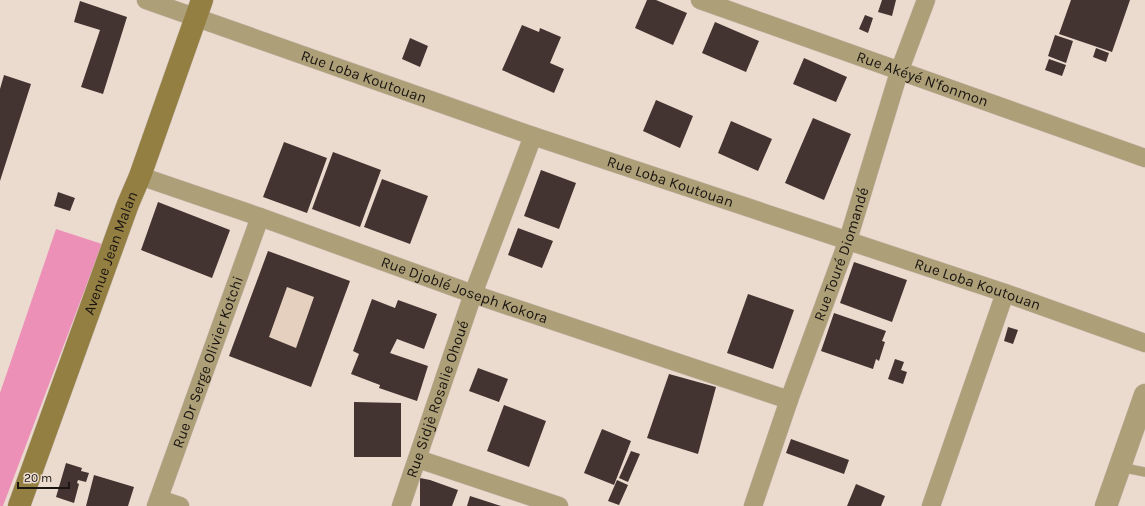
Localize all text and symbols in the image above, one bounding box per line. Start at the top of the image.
street label: Rue Loba Koutouan [299,46,429,107]
street label: Rue Akéyé N'fonmon [854,47,991,111]
street label: Rue Loba Koutouan [605,152,736,211]
street label: Rue Touré Diomandé [810,185,873,324]
street label: Avenue Jean Malan [80,189,141,317]
street label: Rue Djoblé Joseph Kokora [379,253,550,328]
street label: Rue Loba Koutouan [912,255,1043,314]
street label: Rue Dr Serge Olivier Kotchi [169,274,247,450]
street label: Rue Sidjè Rosalie Ohoué [402,318,472,480]
scale bar [18,464,69,490]
text: 20 m [24,471,52,485]

